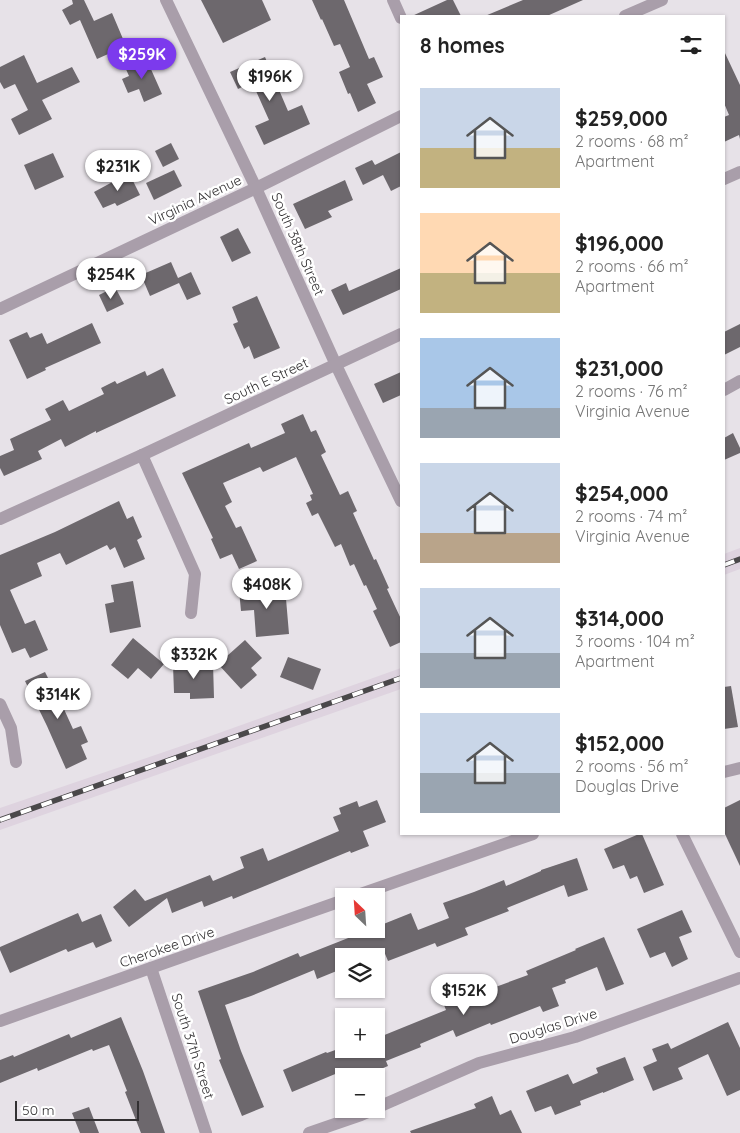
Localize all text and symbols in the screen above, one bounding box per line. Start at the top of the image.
icon: filters [677,31,705,59]
text: 8 homes [420,32,505,58]
pin: $259K [107,38,177,80]
text: $259K [118,44,166,64]
pin: $196K [235,59,305,102]
text: $196K [248,66,292,86]
text: $259,000 [575,105,668,131]
icon: home [460,108,520,168]
text: 2 rooms · 68 m² [575,131,689,151]
pin: $231K [83,150,153,192]
text: Apartment [575,151,655,171]
text: $231K [96,156,140,176]
street label: Virginia Avenue [146,171,244,229]
street label: South 38th Street [267,190,329,298]
text: $196,000 [575,230,664,256]
icon: home [460,233,520,293]
text: 2 rooms · 66 m² [575,256,689,276]
pin: $254K [76,258,146,300]
text: $254K [87,264,135,284]
text: Apartment [575,276,655,296]
street label: South E Street [221,354,311,408]
text: $231,000 [575,355,663,381]
icon: home [460,358,520,418]
text: 2 rooms · 76 m² [575,381,688,401]
text: Virginia Avenue [575,401,690,421]
text: $254,000 [575,480,668,506]
icon: home [460,483,520,543]
text: 2 rooms · 74 m² [575,506,687,526]
text: Virginia Avenue [575,526,690,546]
pin: $408K [232,568,302,610]
text: $408K [243,574,291,594]
text: $314,000 [575,605,664,631]
icon: home [460,608,520,668]
text: 3 rooms · 104 m² [575,631,695,651]
pin: $332K [159,638,229,680]
text: $332K [171,644,217,664]
text: Apartment [575,651,655,671]
pin: $314K [23,678,93,720]
text: $314K [36,684,80,704]
text: $152,000 [575,730,664,756]
icon: home [460,733,520,793]
text: 2 rooms · 56 m² [575,756,689,776]
text: Douglas Drive [575,776,679,796]
north arrow [335,888,385,938]
map controls [335,888,385,1118]
street label: Cherokee Drive [117,922,217,972]
button: layers [335,948,385,998]
pin: $152K [429,974,499,1016]
text: $152K [442,980,486,1000]
street label: South 37th Street [167,991,219,1101]
street label: Douglas Drive [507,1004,599,1048]
button: + [335,1008,385,1058]
button: − [335,1068,385,1118]
scale bar [15,1098,139,1121]
text: 50 m [22,1101,55,1119]

